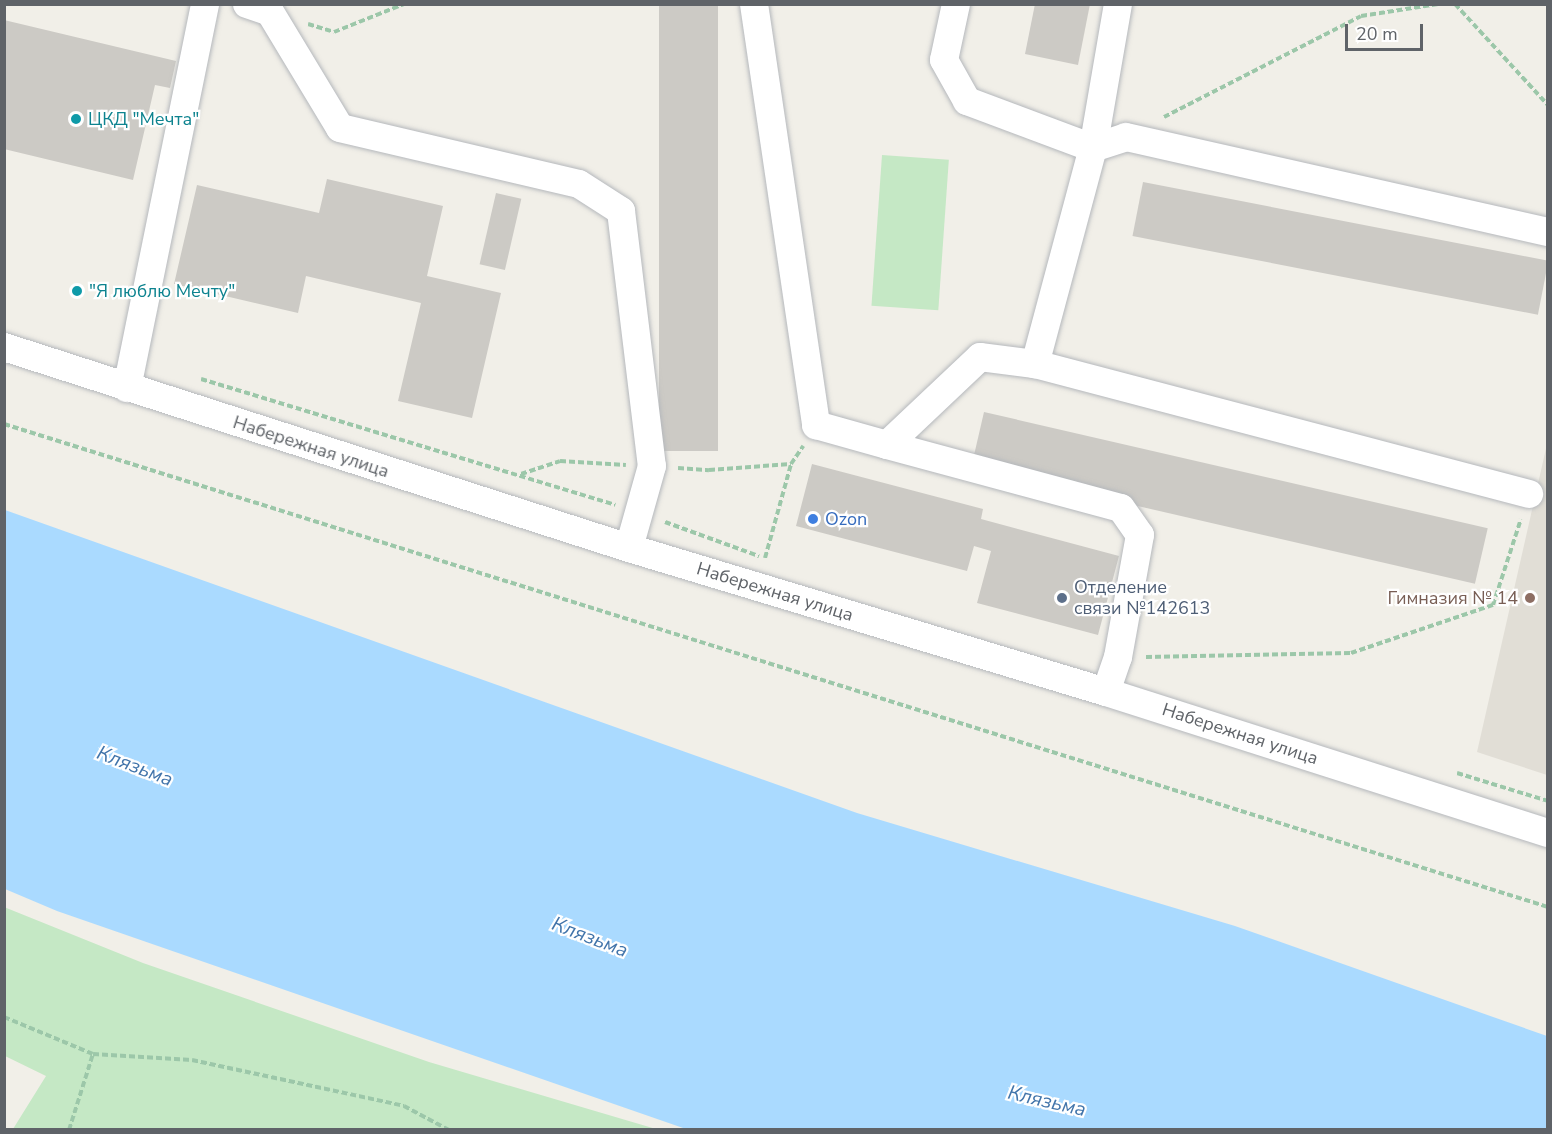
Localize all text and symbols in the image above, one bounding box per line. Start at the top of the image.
scale bar [1348,12,1426,50]
text: 20 m [1356,22,1398,46]
place label: ЦКД "Мечта" [88,108,199,130]
marker: ЦКД "Мечта" [69,112,83,126]
place label: "Я люблю Мечту" [89,280,235,302]
marker: "Я люблю Мечту" [70,284,84,298]
street label: Набережная улица [230,412,392,482]
place label: Ozon [825,508,867,530]
marker: Ozon [806,512,820,526]
street label: Набережная улица [694,558,856,626]
place label: Отделение связи №142613 [1074,577,1210,620]
place label: Гимназия № 14 [1388,587,1518,609]
marker: Отделение связи №142613 [1055,591,1069,605]
marker: Гимназия № 14 [1523,591,1537,605]
street label: Набережная улица [1159,699,1321,769]
water label: Клязьма [93,741,177,791]
water label: Клязьма [548,912,632,962]
water label: Клязьма [1005,1080,1089,1122]

